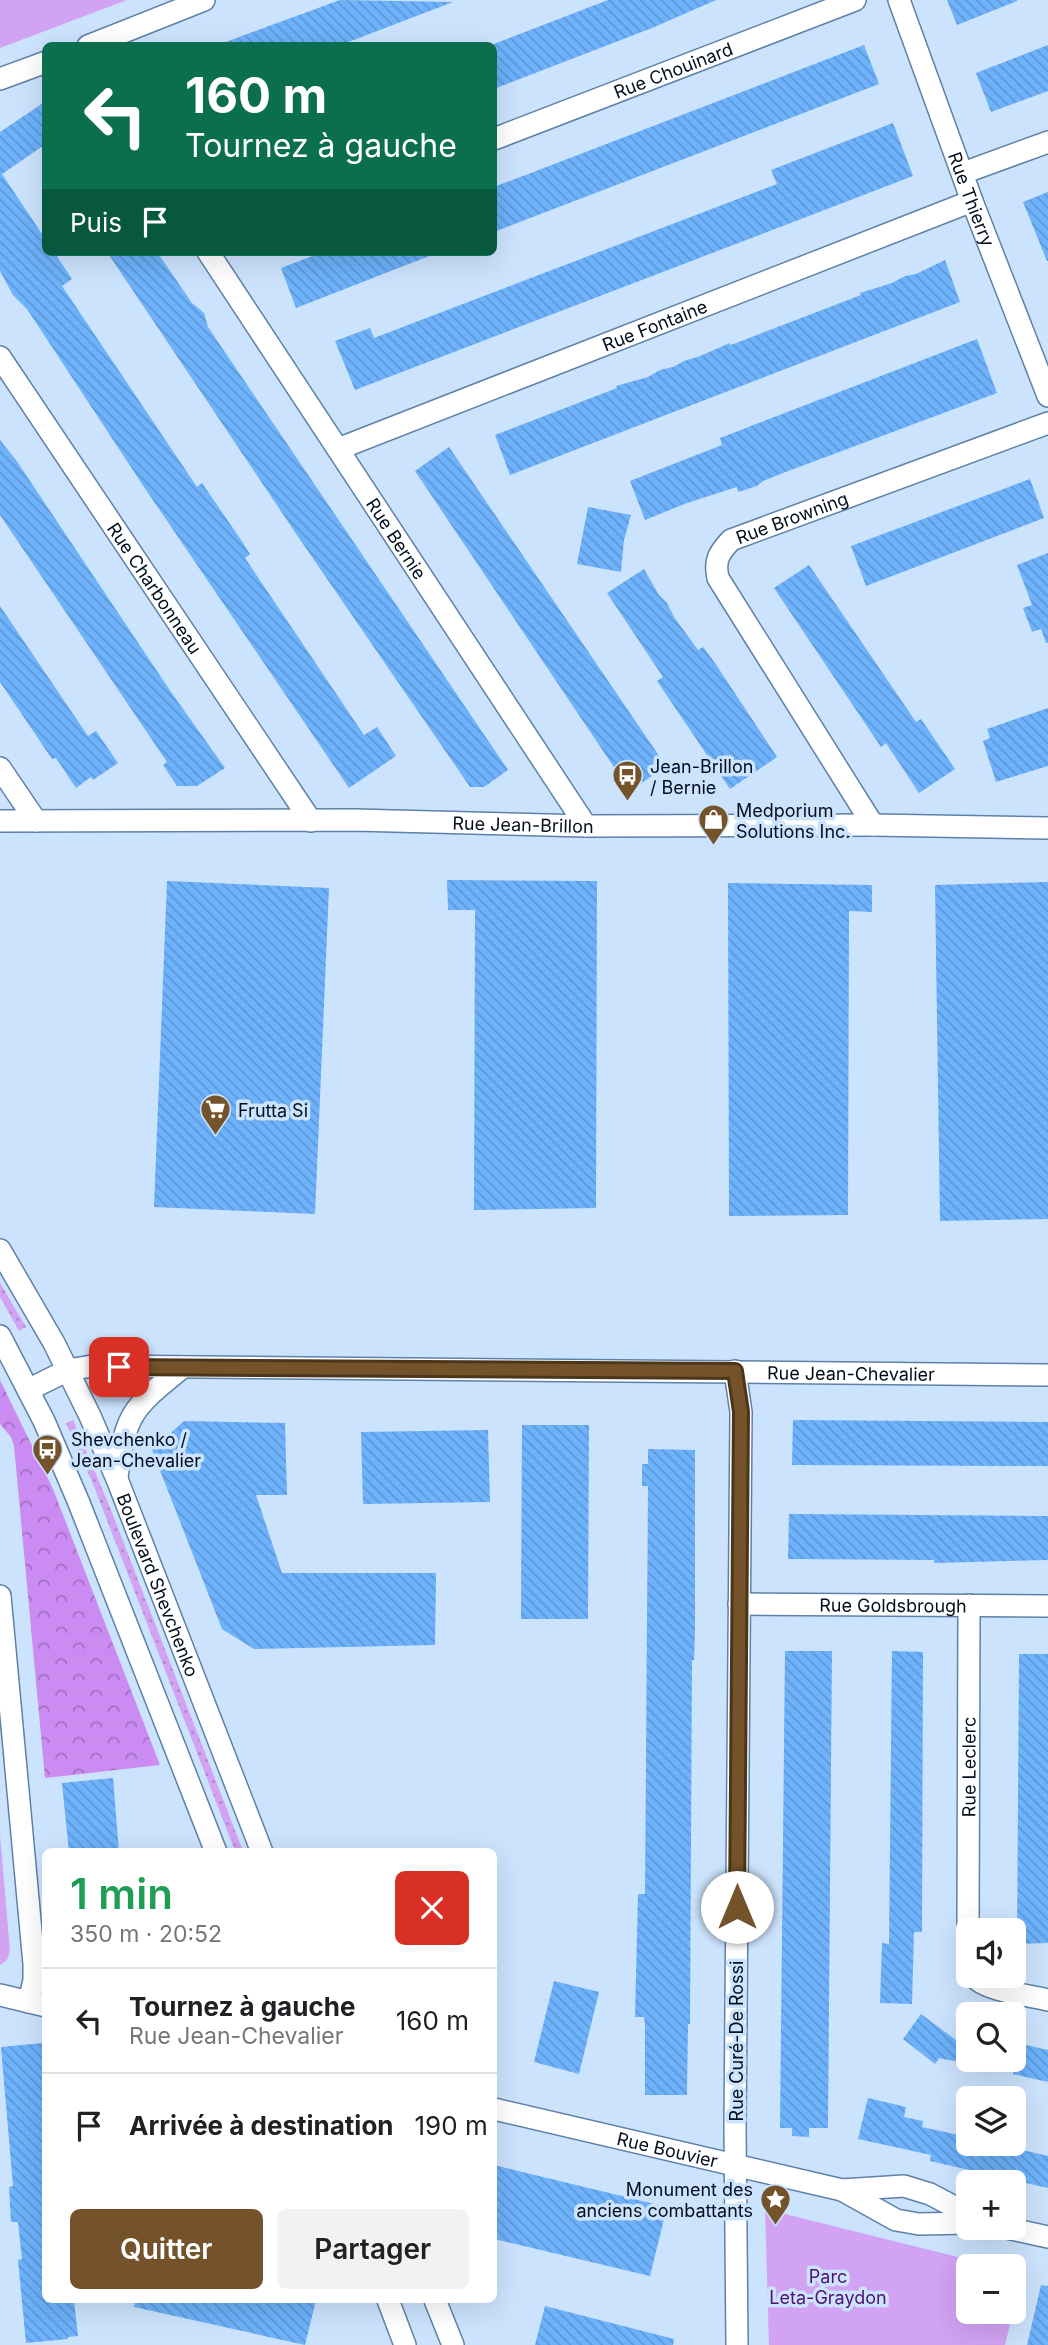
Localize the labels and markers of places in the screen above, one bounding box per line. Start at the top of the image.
place label: Jean-Brillon / Bernie [650,756,753,798]
bus stop icon: Jean-Brillon / Bernie [610,759,644,803]
place label: Medporium Solutions Inc. [736,800,851,842]
shop icon: Medporium Solutions Inc. [696,803,730,847]
supermarket icon: Frutta Si [198,1093,232,1137]
place label: Frutta Si [238,1100,308,1121]
pin [89,1337,149,1397]
place label: Shevchenko / Jean-Chevalier [71,1429,201,1471]
bus stop icon: Shevchenko / Jean-Chevalier [31,1432,65,1476]
place label: Monument des anciens combattants [576,2179,753,2221]
place icon: Monument des anciens combattants [759,2182,793,2226]

